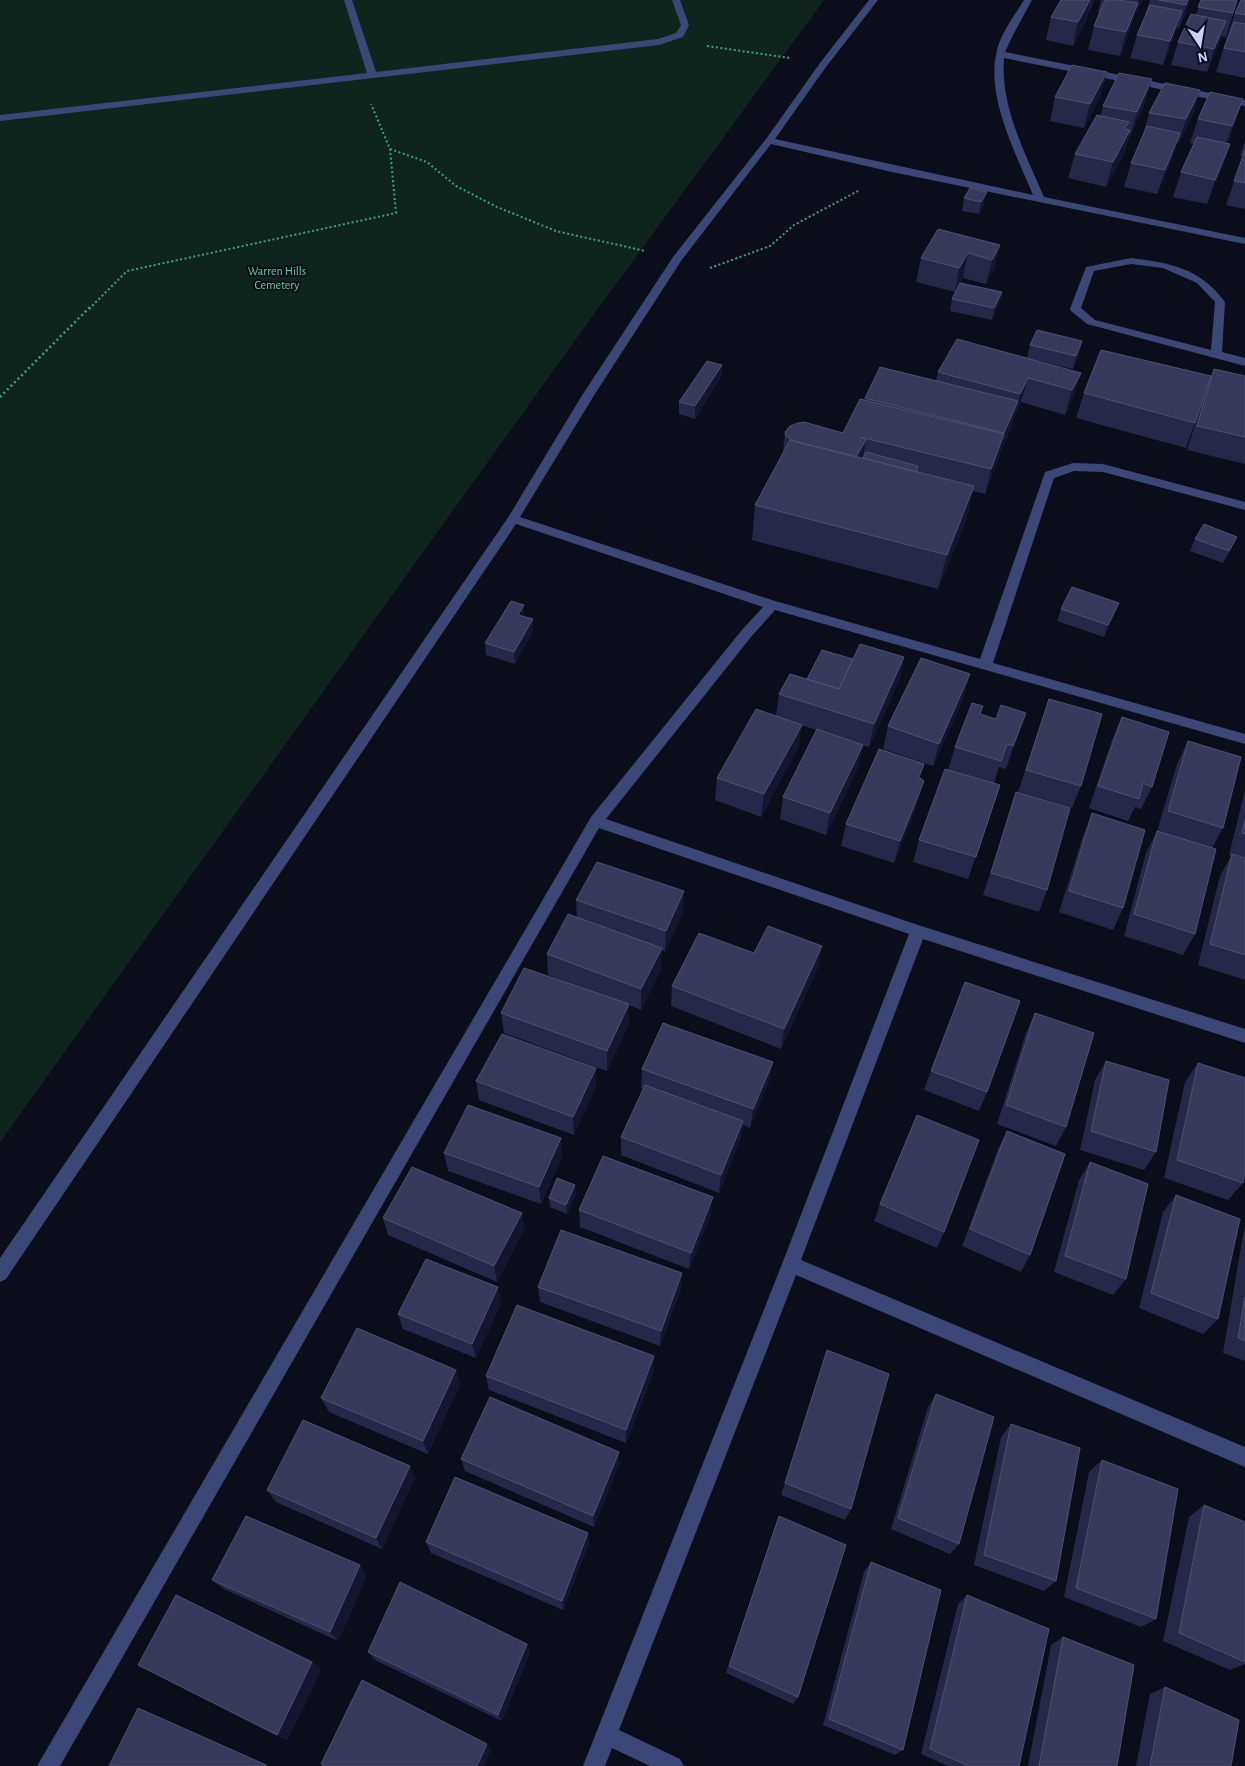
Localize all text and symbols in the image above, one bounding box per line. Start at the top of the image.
north arrow [1175,20,1225,70]
text: N [1196,49,1209,65]
park label: Warren Hills Cemetery [248,265,306,292]

